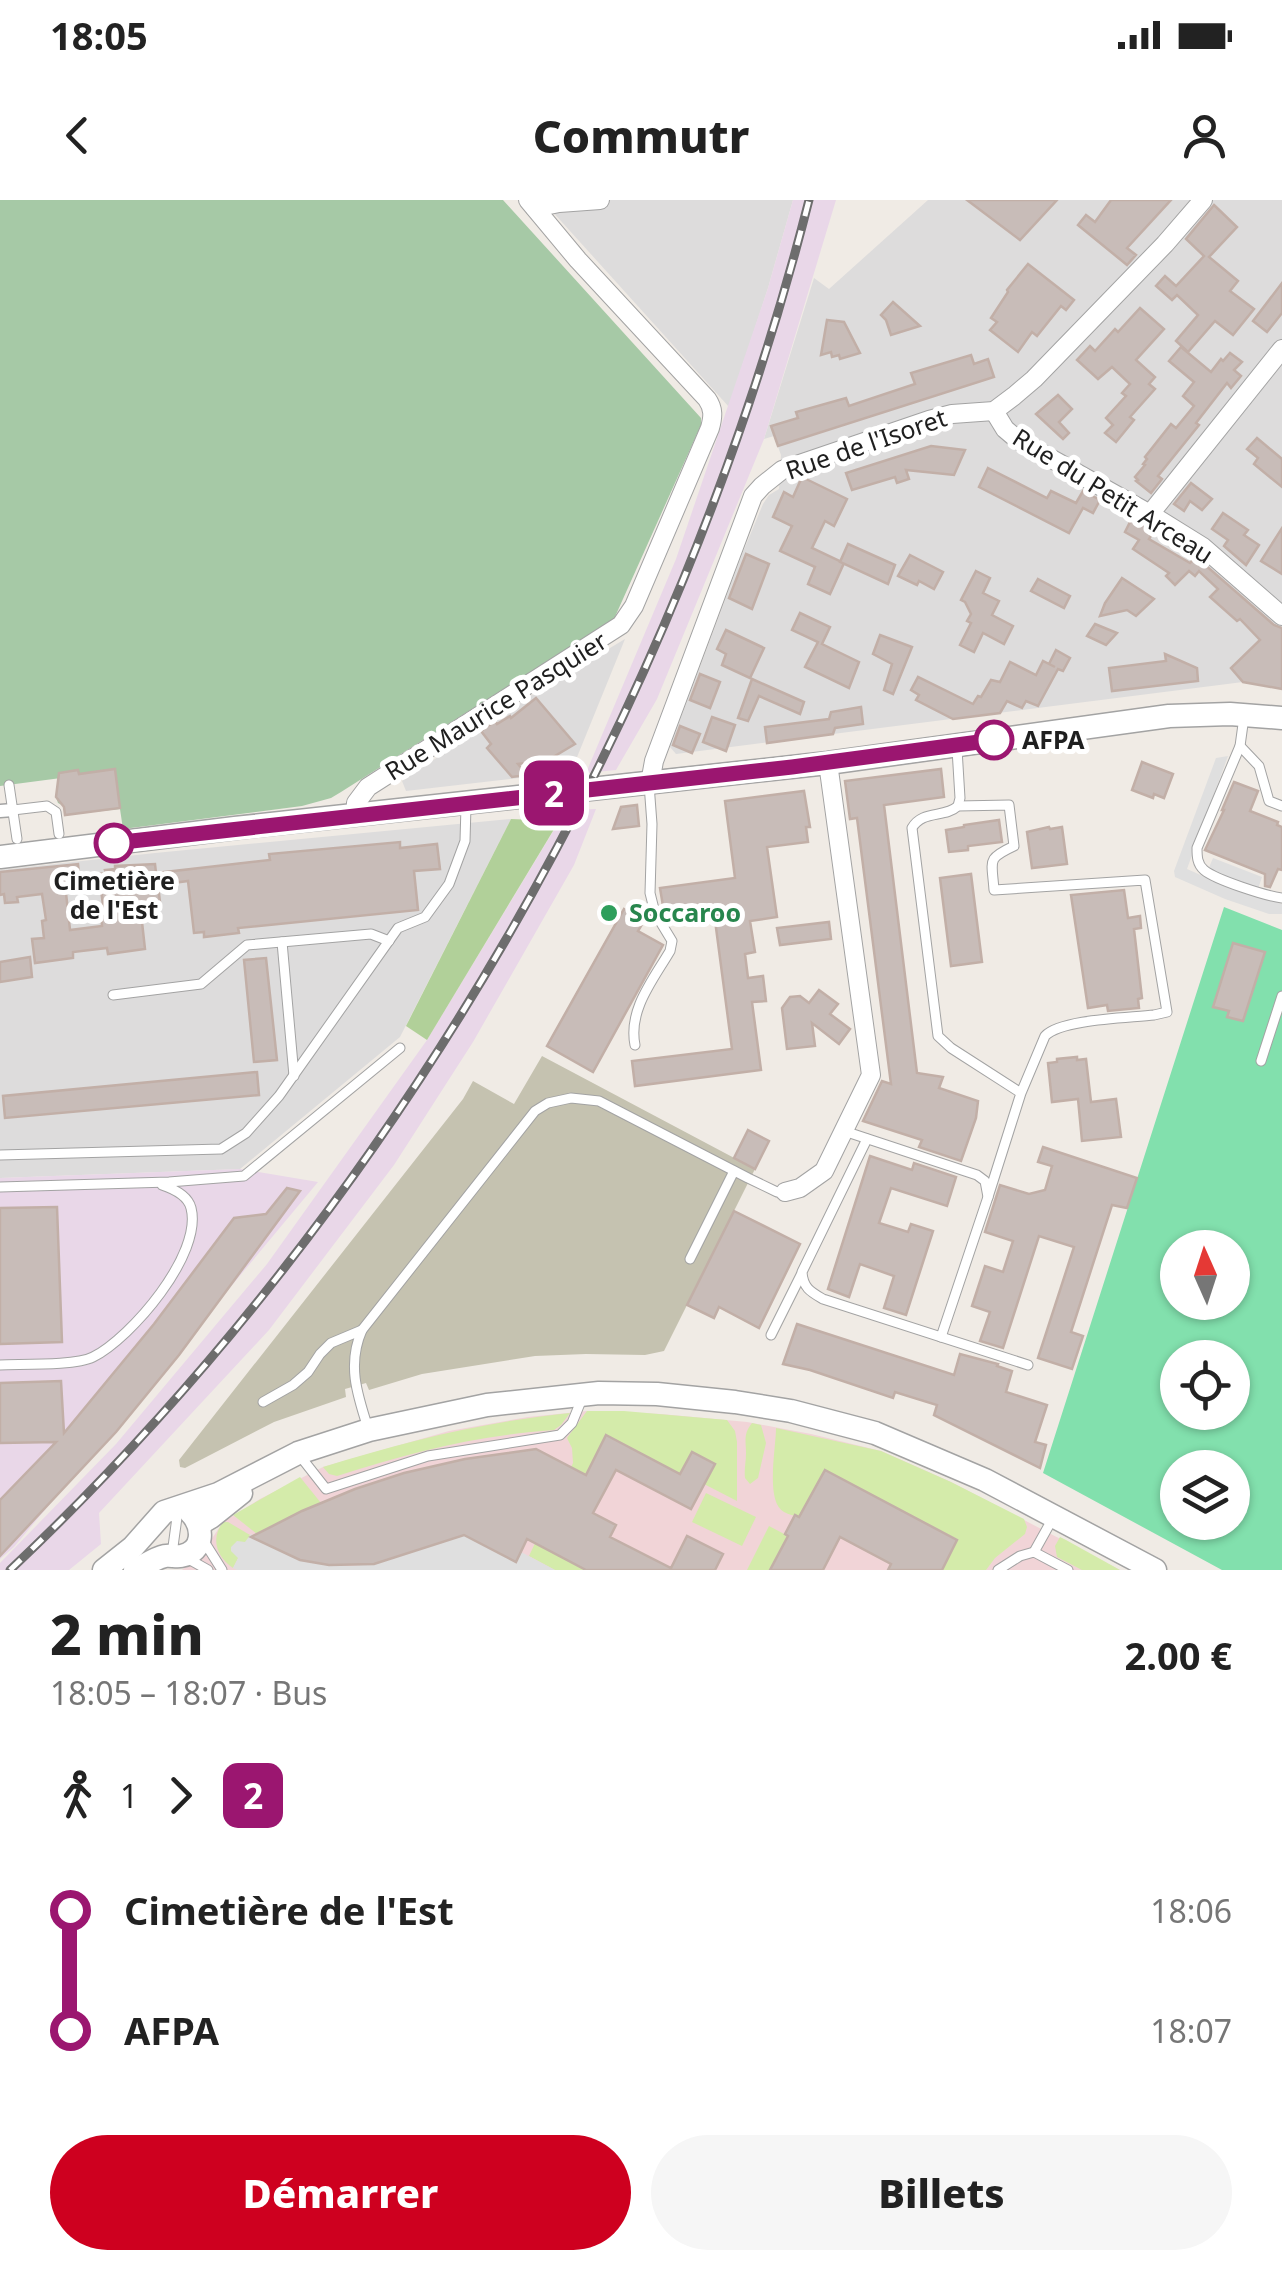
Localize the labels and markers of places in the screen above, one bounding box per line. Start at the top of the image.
marker: AFPA [975,721,1013,759]
place label: AFPA [1022,722,1085,756]
marker: Cimetière de l'Est [95,824,133,862]
place label: Cimetière de l'Est [53,863,175,926]
place label: Soccaroo [629,895,741,929]
marker: Soccaroo [598,902,620,924]

